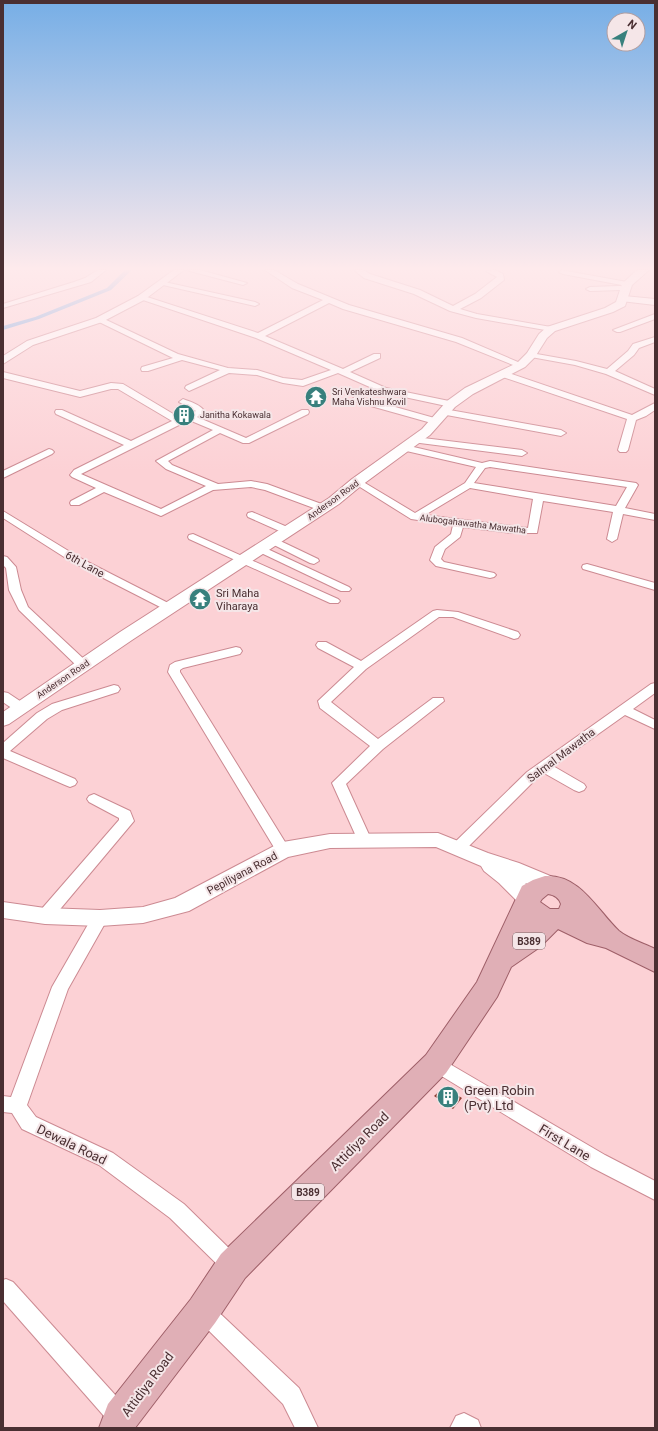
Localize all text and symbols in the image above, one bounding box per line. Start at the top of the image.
north arrow [606,12,646,52]
text: N [625,17,639,32]
temple icon: Sri Venkateshwara Maha Vishnu Kovil [303,384,329,410]
place label: Sri Venkateshwara Maha Vishnu Kovil [332,387,406,407]
building icon: Janitha Kokawala [171,402,197,428]
place label: Janitha Kokawala [200,410,271,420]
street label: Anderson Road [305,478,361,522]
street label: Alubogahawatha Mawatha [419,513,527,535]
street label: 6th Lane [63,548,107,580]
temple icon: Sri Maha Viharaya [187,586,213,612]
place label: Sri Maha Viharaya [216,587,259,613]
street label: Anderson Road [35,658,91,700]
street label: Salmal Mawatha [525,726,598,785]
street label: Pepiliyana Road [205,849,280,898]
road number: B389 [513,933,545,949]
place label: Green Robin (Pvt) Ltd [464,1083,534,1113]
building icon: Green Robin (Pvt) Ltd [435,1084,461,1110]
street label: Attidiya Road [327,1109,392,1174]
street label: Dewala Road [35,1121,109,1168]
street label: First Lane [536,1121,593,1164]
road number: B389 [292,1184,324,1200]
street label: Attidiya Road [118,1349,176,1419]

